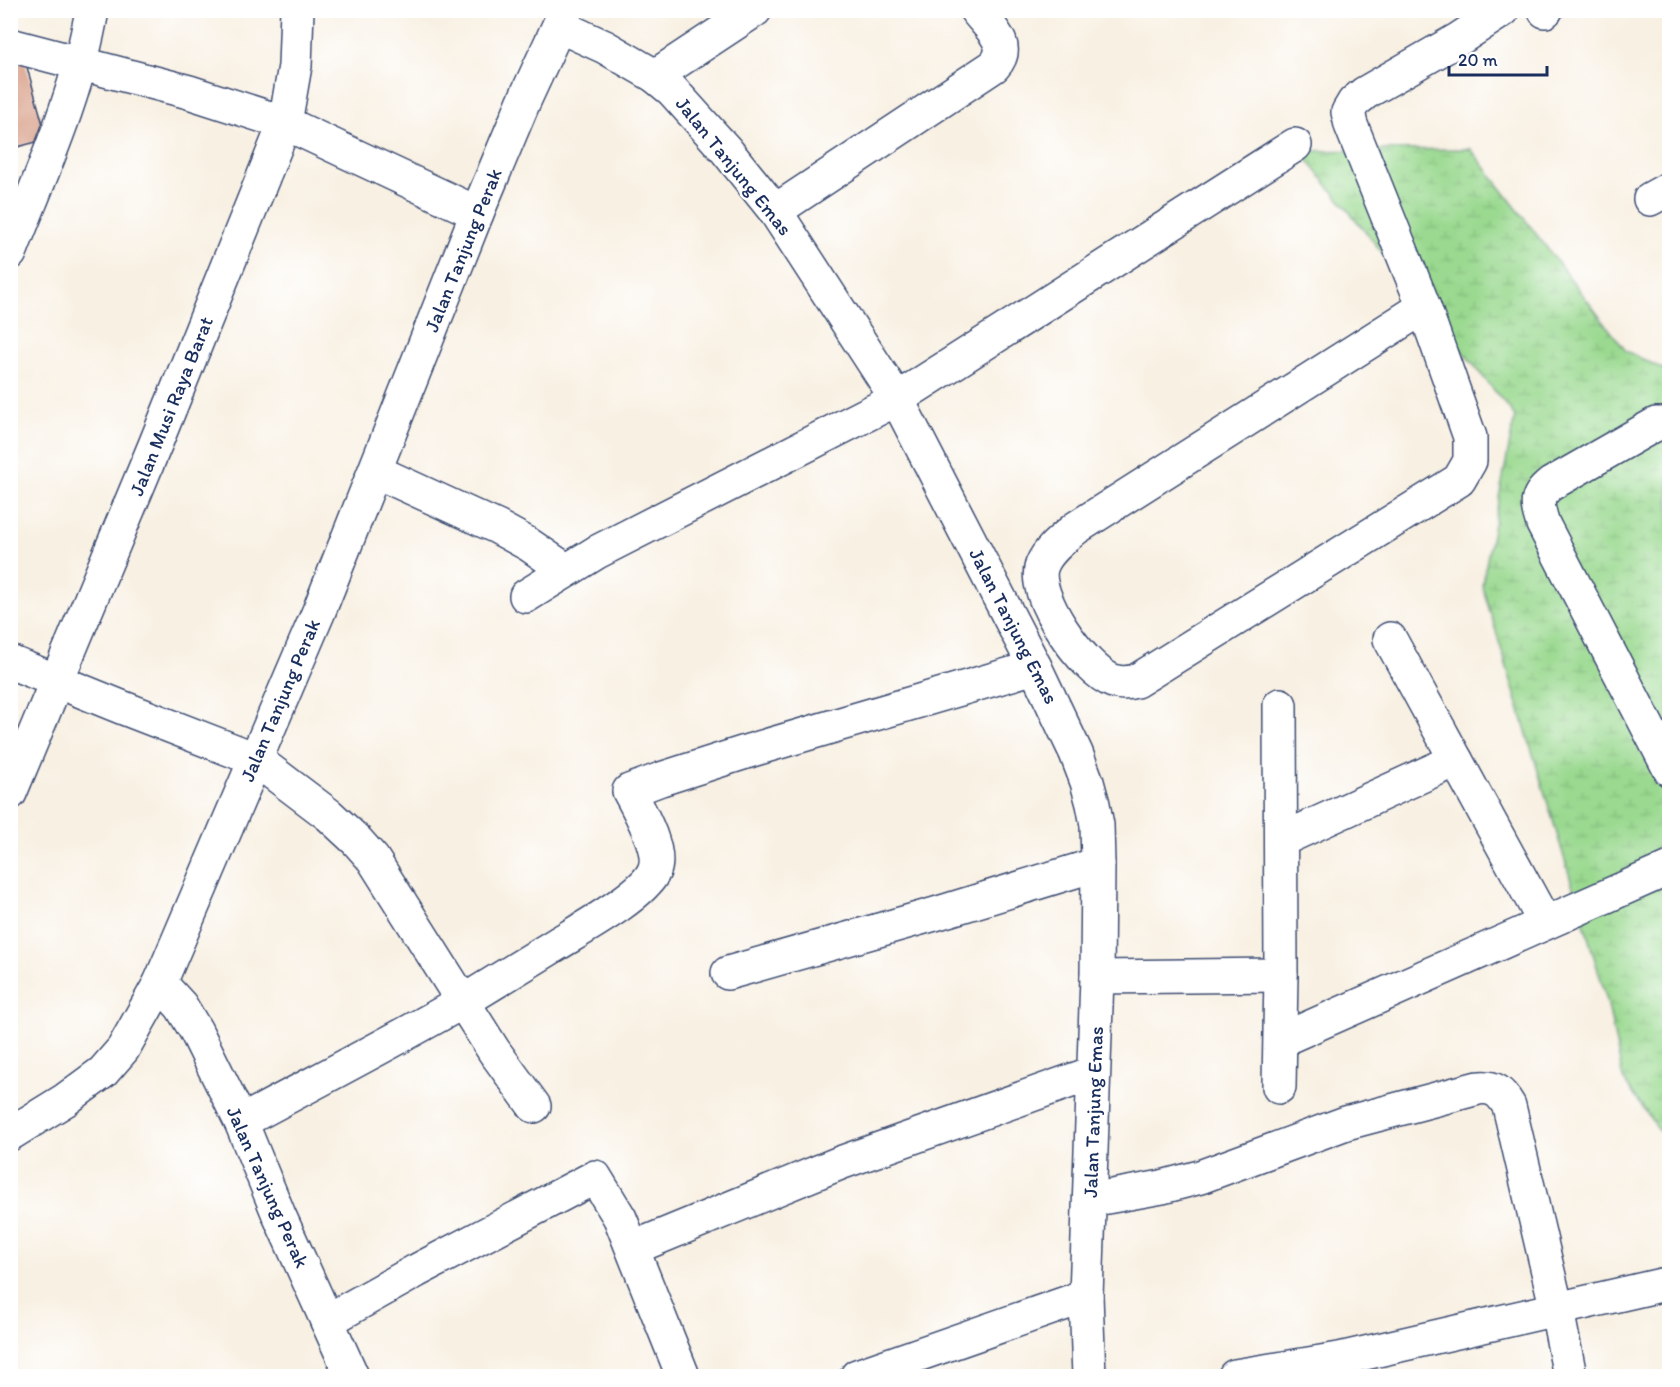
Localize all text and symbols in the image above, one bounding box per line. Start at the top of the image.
scale bar [1449,39,1546,77]
text: 20 m [1458,49,1498,71]
street label: Jalan Tanjung Emas [671,92,797,240]
street label: Jalan Tanjung Perak [419,165,507,335]
street label: Jalan Musi Raya Barat [124,313,218,499]
street label: Jalan Tanjung Emas [964,544,1064,708]
street label: Jalan Tanjung Perak [235,615,325,785]
street label: Jalan Tanjung Emas [1078,1026,1108,1198]
street label: Jalan Tanjung Perak [222,1103,314,1271]

